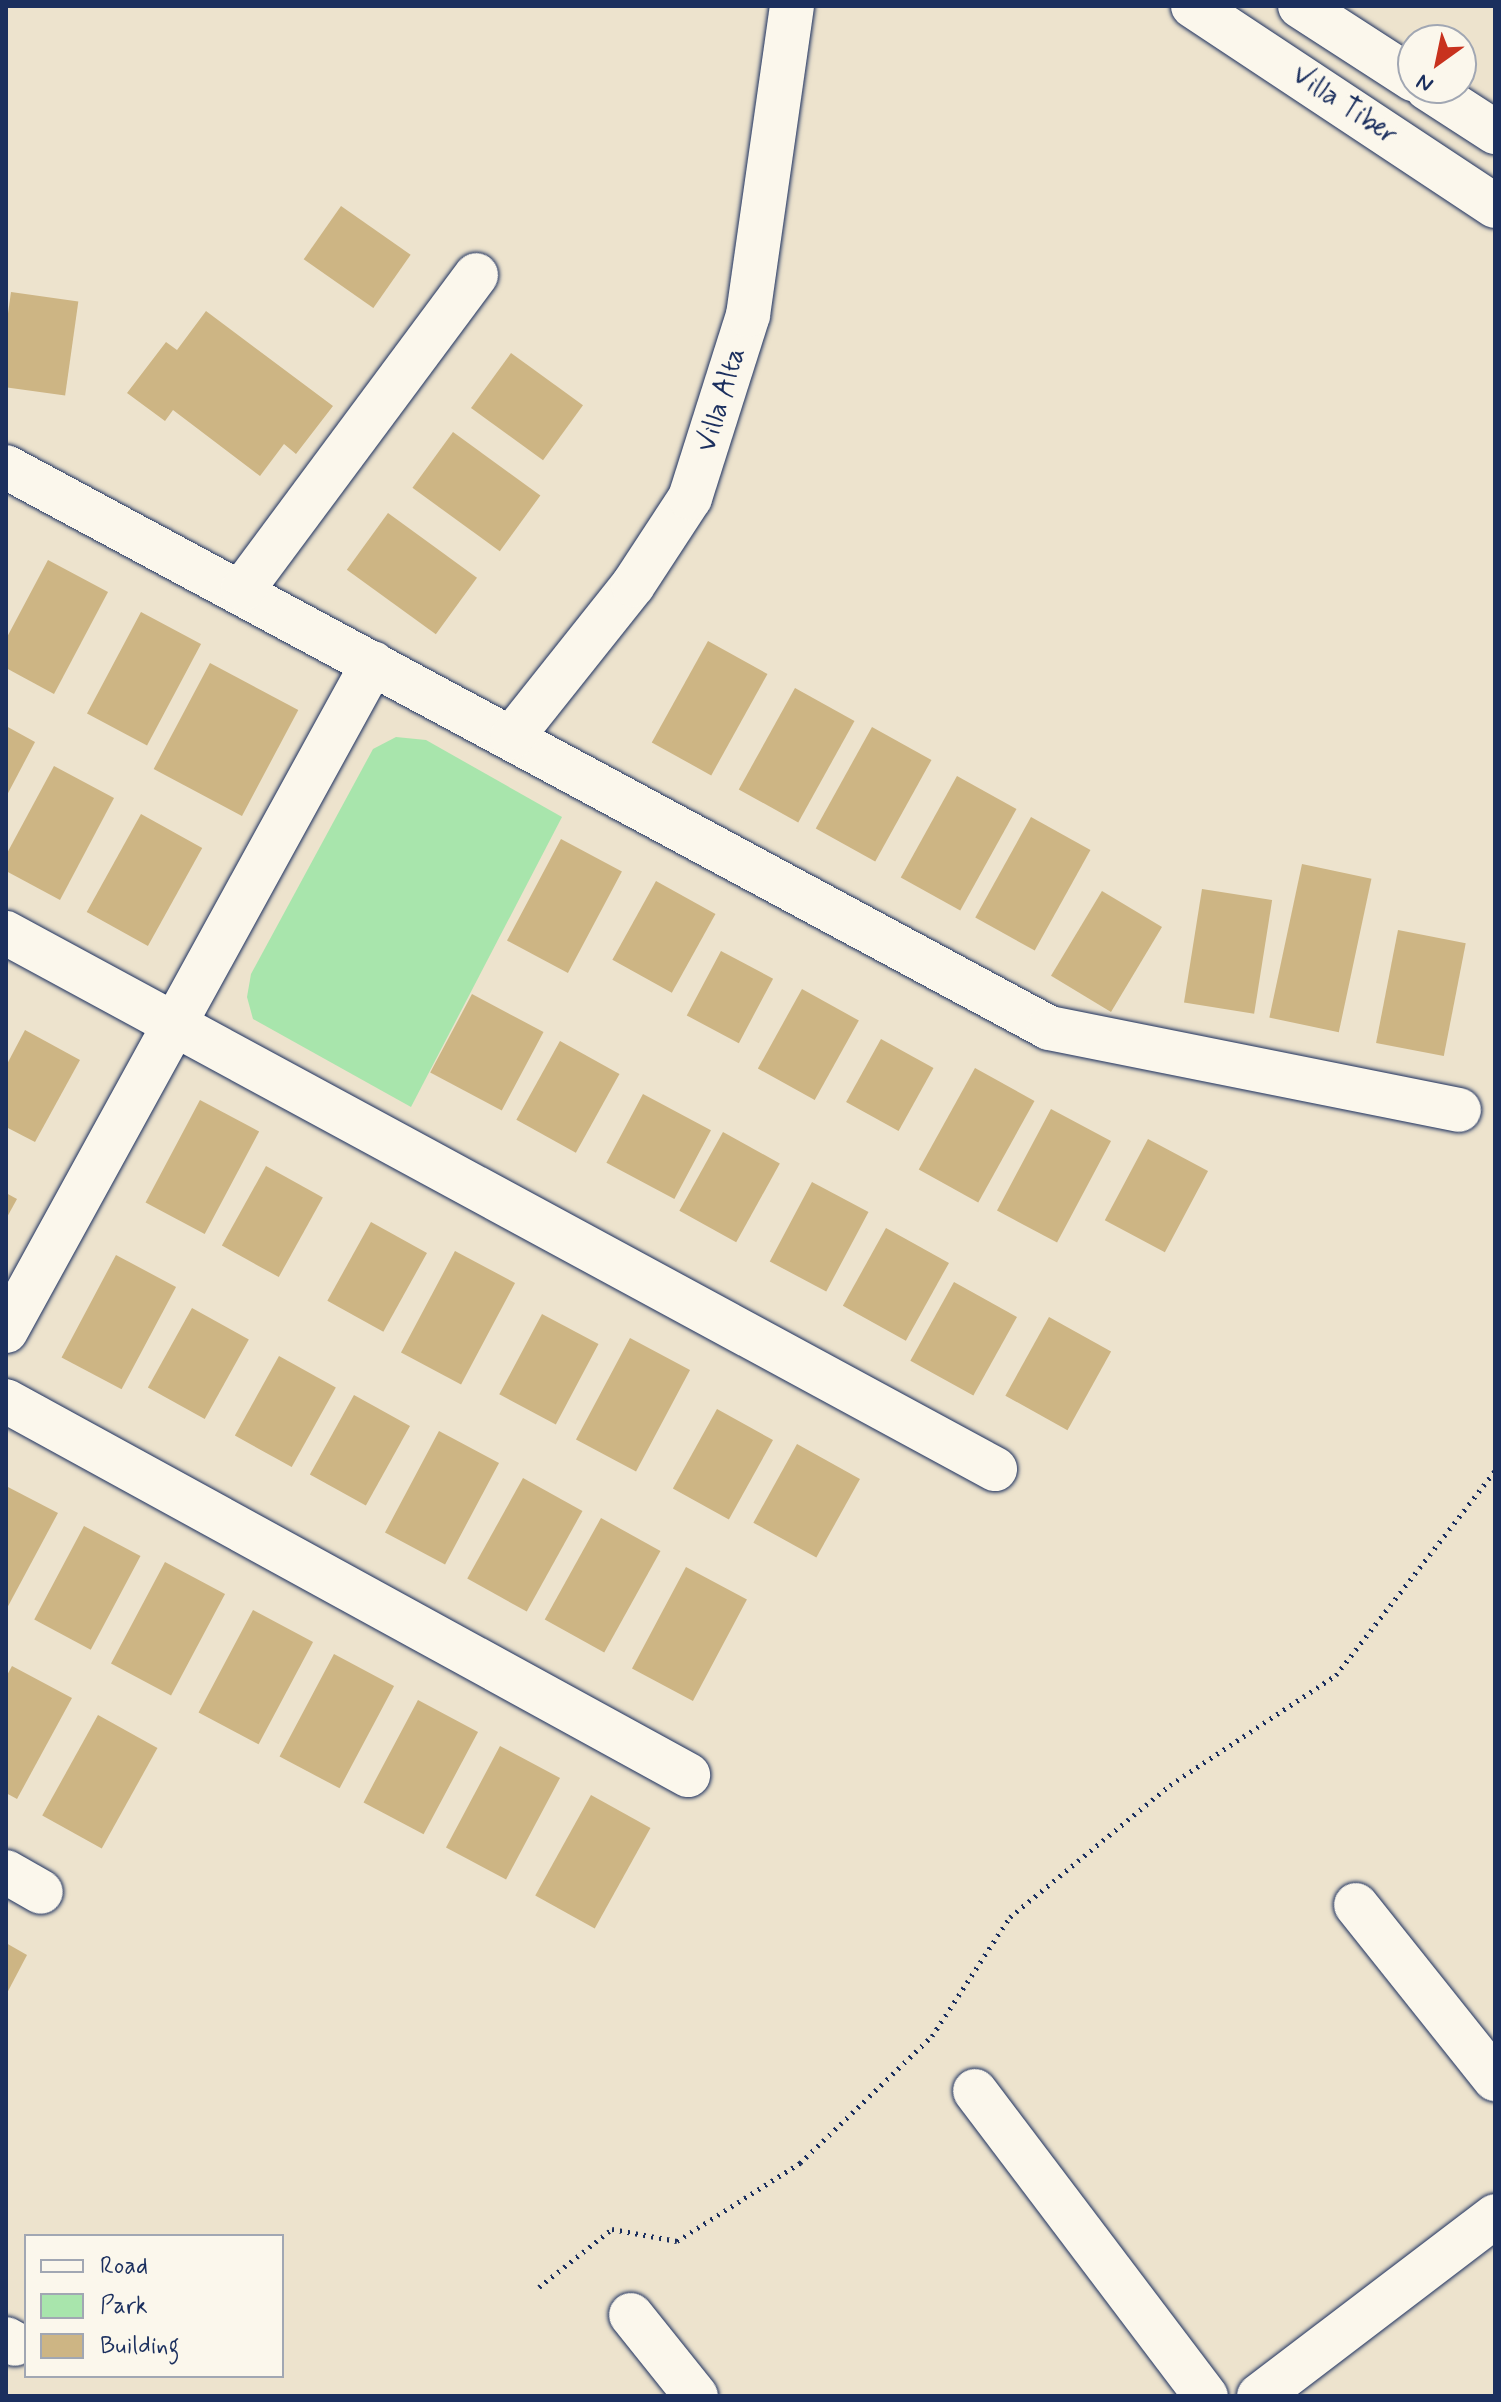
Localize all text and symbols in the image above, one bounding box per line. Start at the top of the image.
north arrow [1397,24,1477,104]
street label: Villa Tiber [1286,60,1402,152]
text: N [1411,67,1439,98]
street label: Villa Alta [690,344,754,456]
legend [24,2234,284,2378]
text: Road [100,2251,148,2282]
text: Park [100,2291,148,2322]
text: Building [100,2331,180,2362]

